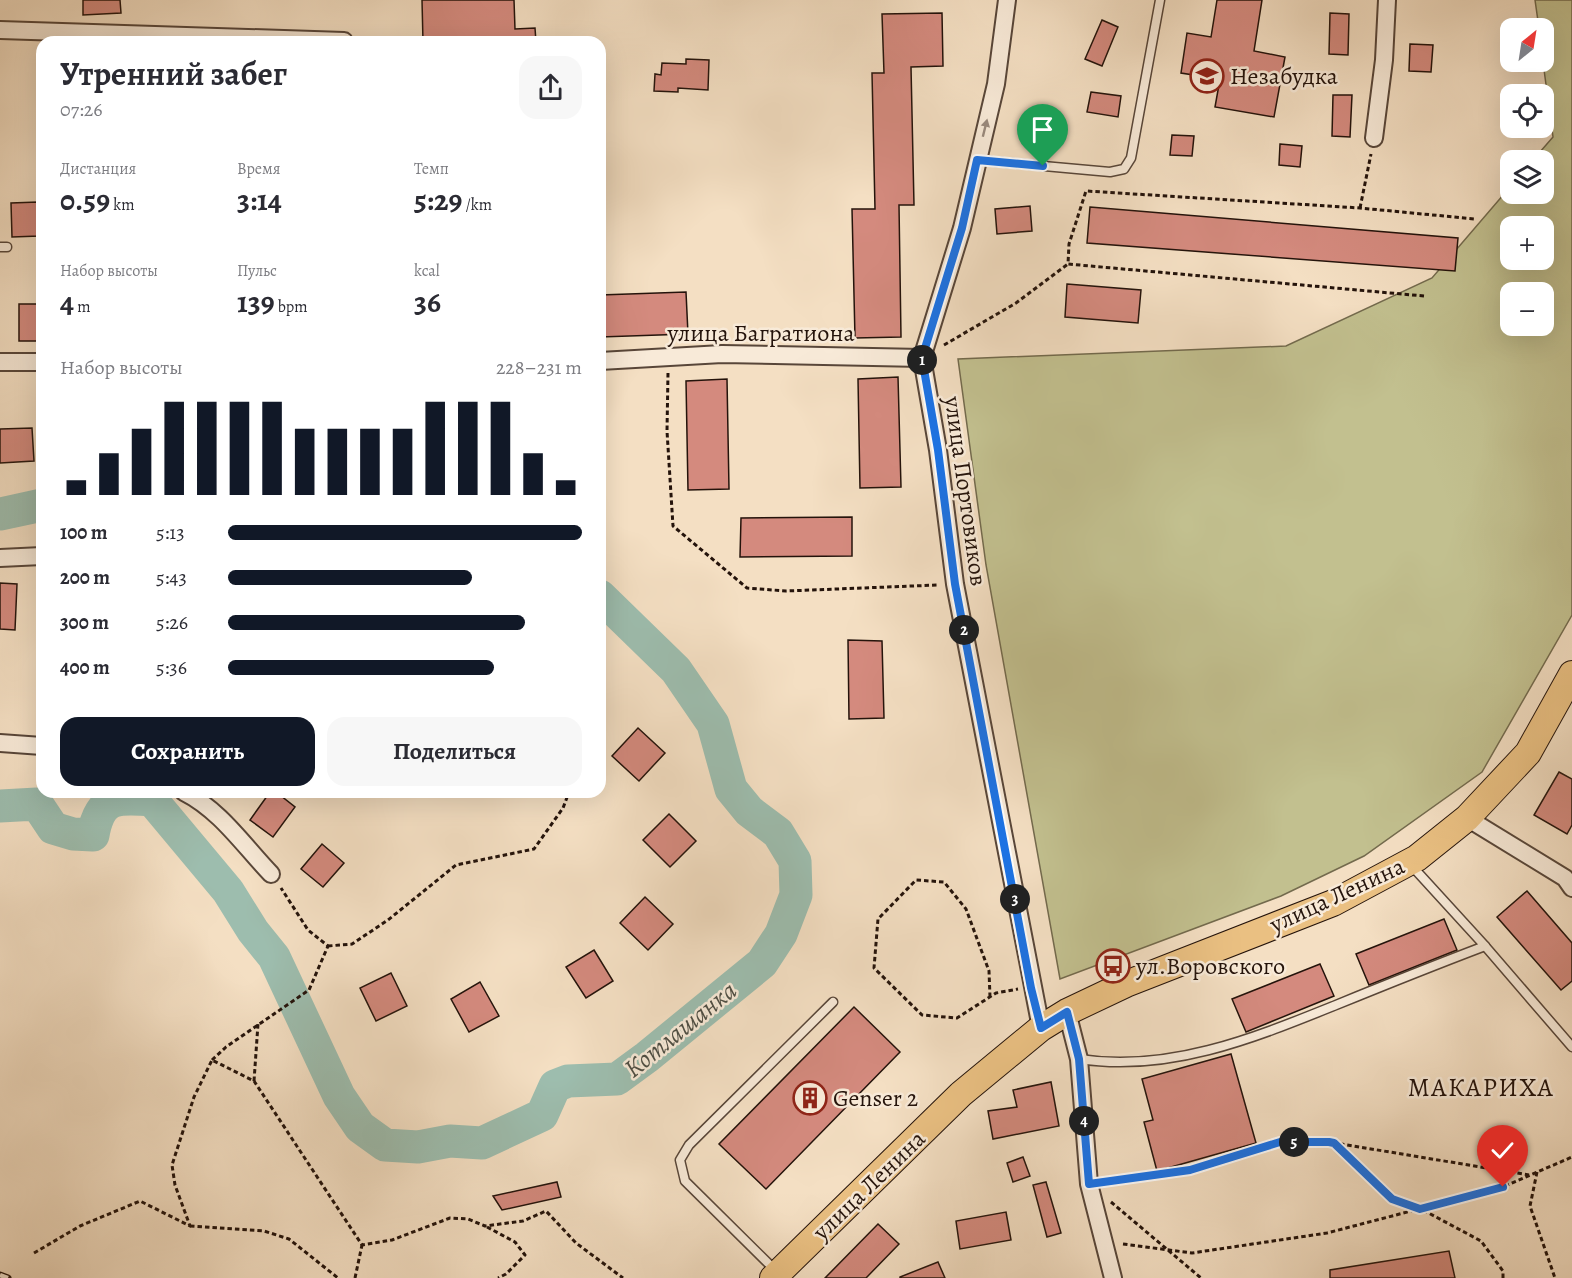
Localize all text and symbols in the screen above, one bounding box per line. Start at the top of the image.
north arrow [1500,18,1554,72]
map controls [1500,18,1554,336]
text: Утренний забег [60,51,287,96]
button: share [519,56,582,119]
school or university icon: Незабудка [1189,58,1225,94]
place label: Незабудка [1230,60,1338,92]
button: locate [1500,84,1554,138]
text: 07:26 [60,96,103,123]
pin [1017,104,1068,166]
icon: arrive [1026,113,1059,146]
one-way arrow [981,119,991,137]
button: layers [1500,150,1554,204]
text: Дистанция [60,158,136,180]
text: Время [237,158,281,180]
text: Темп [414,158,449,180]
text: 0.59 [60,180,110,220]
text: 3:14 [237,180,282,220]
text: 5:29 [414,180,462,220]
text: km [110,194,134,216]
text: /km [462,194,492,216]
button: + [1500,216,1554,270]
text: Набор высоты [60,260,158,282]
text: Пульс [237,260,277,282]
text: kcal [414,260,440,282]
text: 4 [60,282,74,322]
text: 139 [237,282,275,322]
text: 36 [414,282,441,322]
button: − [1500,282,1554,336]
text: m [74,296,91,318]
text: bpm [275,296,308,318]
street label: улица Багратиона [667,317,854,349]
pin: 1 [907,345,937,375]
text: 1 [919,349,925,371]
text: Набор высоты [60,354,183,381]
text: 228–231 m [496,354,582,381]
street label: улица Портовиков [937,393,995,588]
text: 100 m [60,519,108,546]
text: 5:13 [156,519,185,546]
text: 200 m [60,564,110,591]
text: 5:43 [156,564,187,591]
text: 300 m [60,609,109,636]
text: 5:26 [156,609,188,636]
pin: 2 [949,615,979,645]
text: 2 [960,619,968,641]
text: 400 m [60,654,110,681]
text: 5:36 [156,654,187,681]
button: Сохранить [60,717,315,786]
button: Поделиться [327,717,582,786]
street label: улица Ленина [1264,850,1410,941]
pin: 3 [1000,884,1030,914]
text: 3 [1012,888,1018,910]
bus stop icon: ул.Воровского [1095,948,1131,984]
place label: ул.Воровского [1135,950,1285,982]
water label: Котлашанка [617,973,744,1086]
district label: МАКАРИХА [1408,1070,1554,1105]
building icon: Genser 2 [792,1080,828,1116]
place label: Genser 2 [833,1082,918,1114]
pin: 4 [1069,1106,1099,1136]
text: 4 [1080,1110,1088,1132]
street label: улица Ленина [805,1123,932,1248]
pin [1477,1125,1528,1187]
pin: 5 [1279,1127,1309,1157]
text: 5 [1291,1131,1297,1153]
icon: check [1486,1134,1519,1167]

